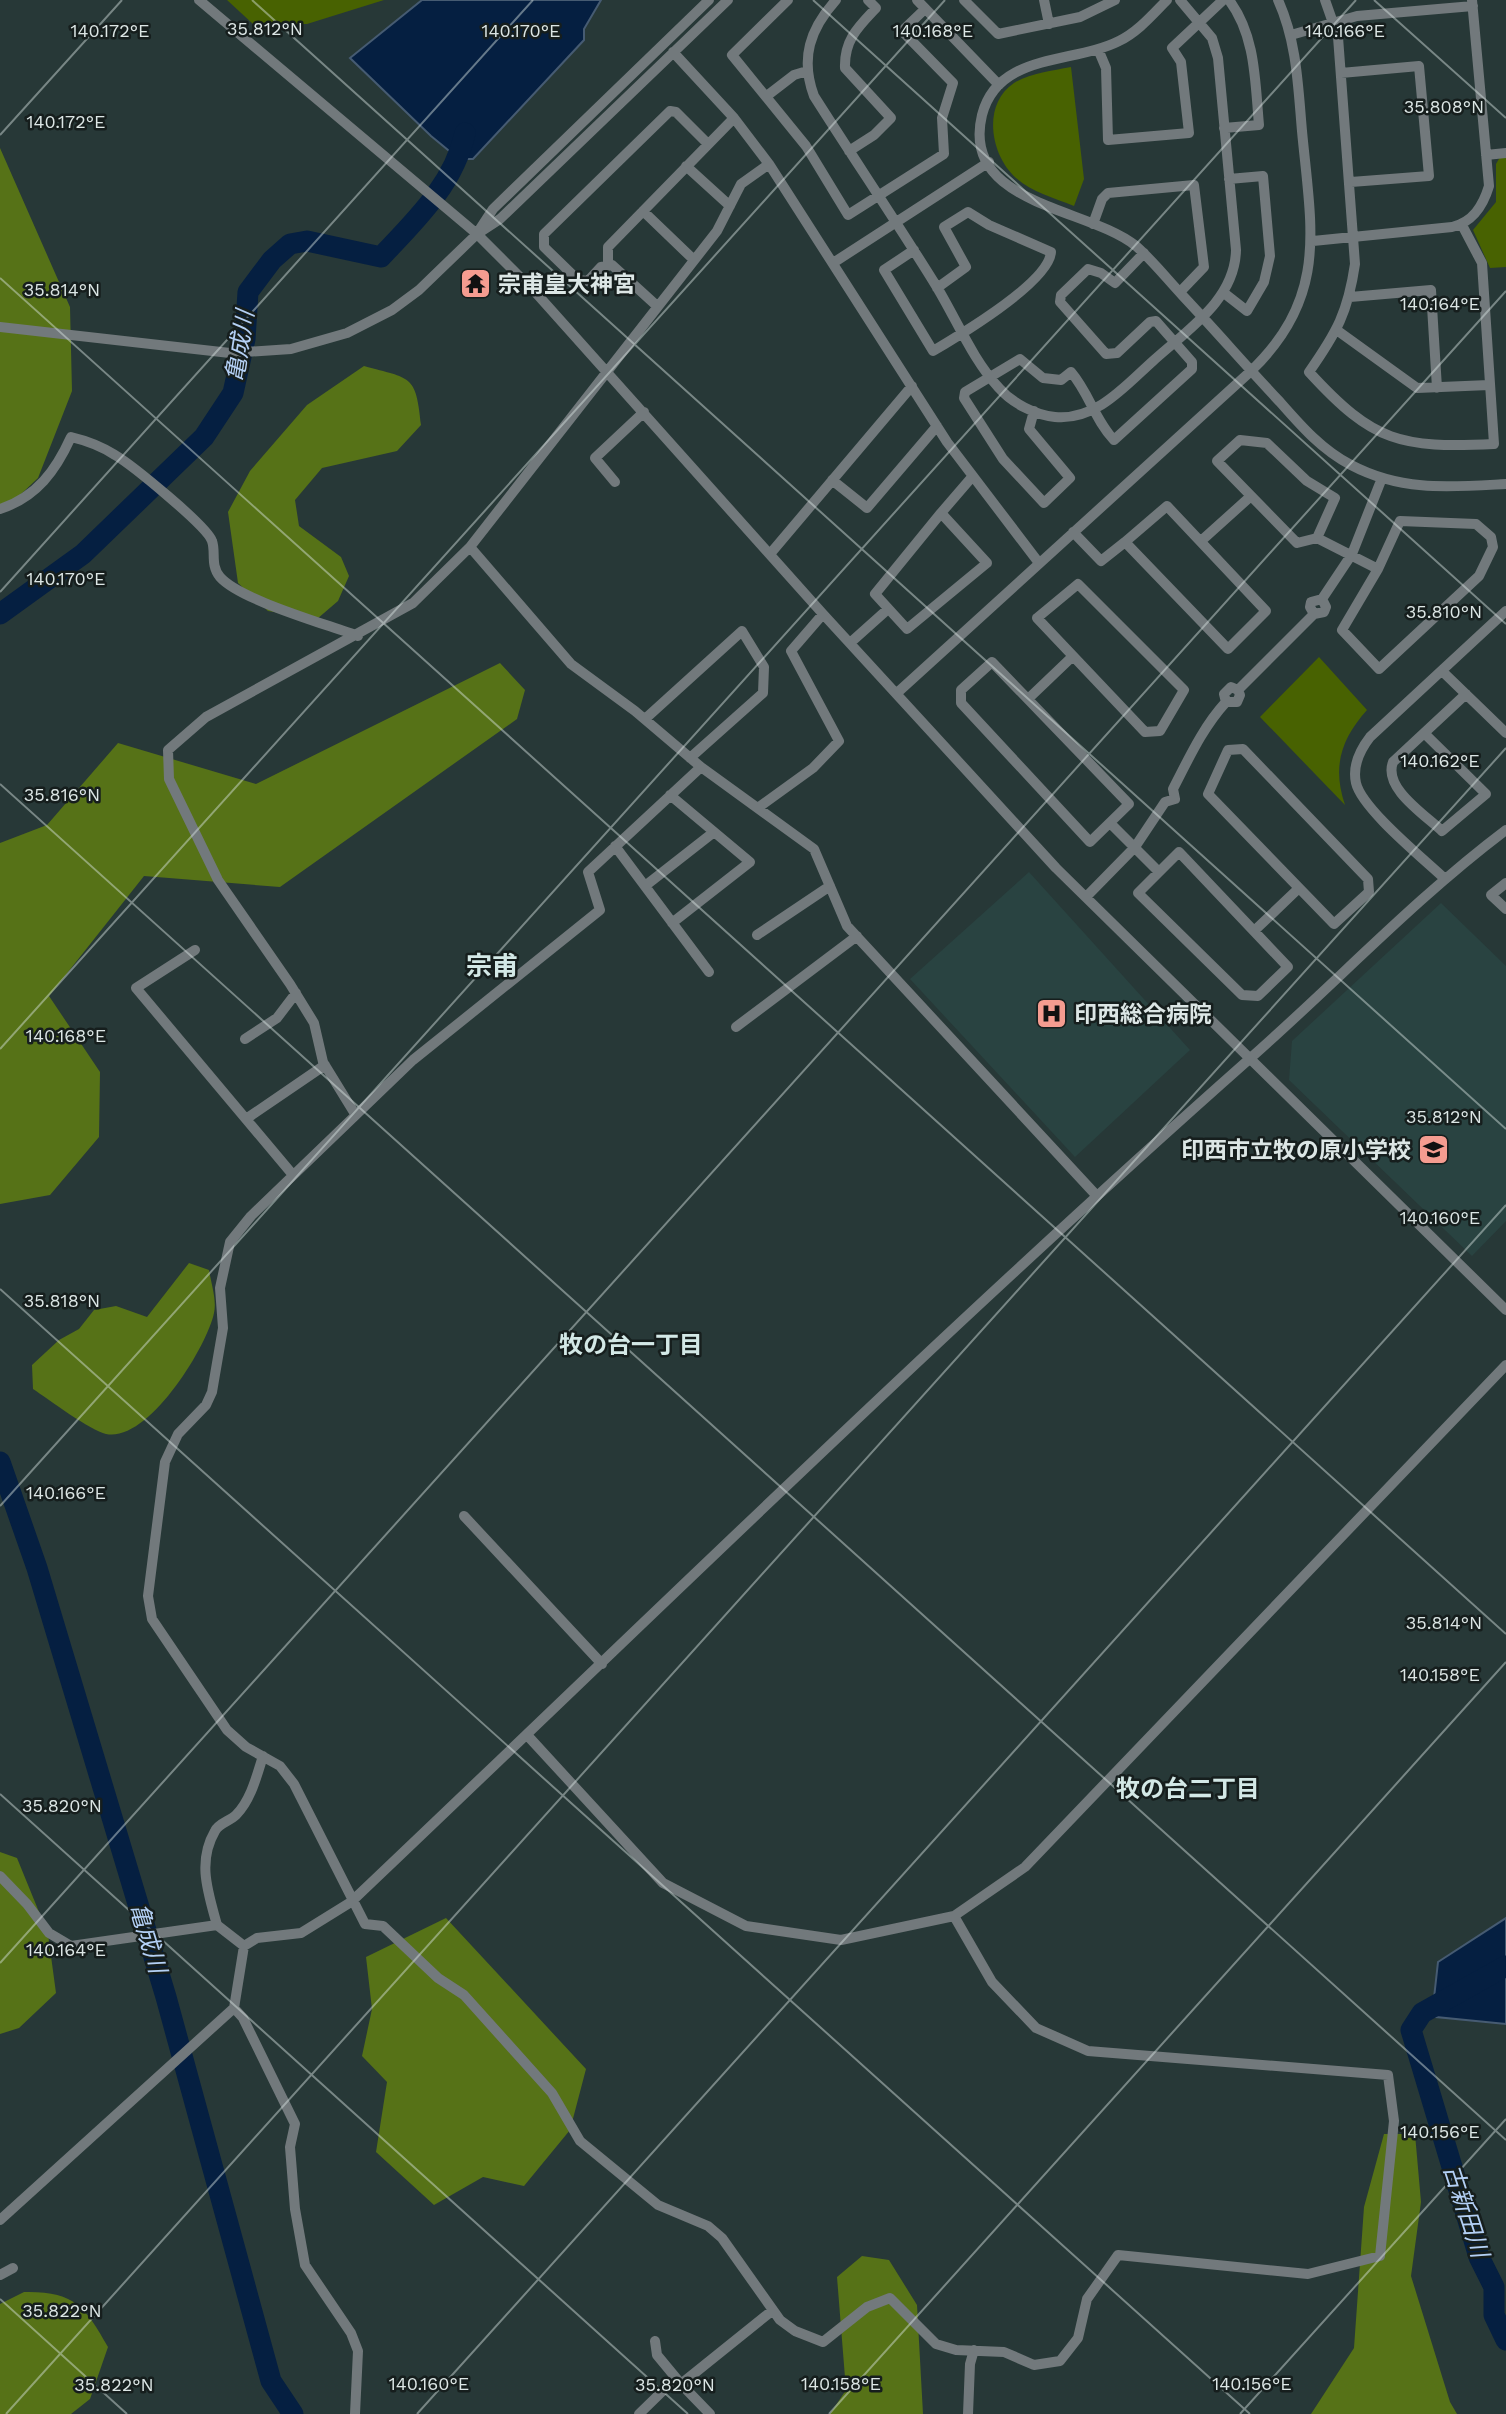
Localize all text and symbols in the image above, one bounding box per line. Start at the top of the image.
text: 35.812°N [227,18,303,39]
text: 140.172°E [71,20,149,41]
text: 140.170°E [481,20,561,41]
text: 140.168°E [893,20,973,41]
text: 140.166°E [1305,20,1385,41]
text: 35.808°N [1404,96,1484,117]
text: 140.172°E [27,111,105,132]
temple icon: 宗甫皇大神宮 [458,267,492,301]
place label: 宗甫皇大神宮 [498,271,636,298]
text: 35.814°N [24,279,100,300]
text: 140.164°E [1400,293,1480,314]
water label: 亀成川 [221,305,260,384]
text: 140.170°E [26,568,106,589]
text: 35.810°N [1406,601,1482,622]
text: 140.162°E [1400,750,1480,771]
text: 35.816°N [24,784,100,805]
district label: 宗甫 [466,951,518,981]
hospital icon: 印西総合病院 [1034,997,1068,1031]
place label: 印西総合病院 [1074,1001,1212,1028]
text: 140.168°E [26,1025,106,1046]
text: 35.812°N [1406,1106,1482,1127]
school or university icon: 印西市立牧の原小学校 [1417,1133,1451,1167]
place label: 印西市立牧の原小学校 [1181,1137,1411,1164]
text: 140.160°E [1400,1207,1480,1228]
text: 35.818°N [24,1290,100,1311]
district label: 牧の台一丁目 [559,1331,703,1359]
text: 140.166°E [26,1482,106,1503]
text: 35.814°N [1406,1612,1482,1633]
text: 140.158°E [1400,1664,1480,1685]
district label: 牧の台二丁目 [1116,1775,1260,1803]
text: 35.820°N [22,1795,102,1816]
water label: 亀成川 [124,1899,173,1979]
text: 140.164°E [26,1939,106,1960]
text: 140.156°E [1400,2121,1480,2142]
water label: 古新田川 [1438,2161,1495,2264]
text: 35.822°N [22,2300,102,2321]
text: 140.160°E [389,2373,469,2394]
text: 140.158°E [801,2373,881,2394]
text: 140.156°E [1212,2373,1292,2394]
text: 35.822°N [74,2374,154,2395]
text: 35.820°N [635,2374,715,2395]

